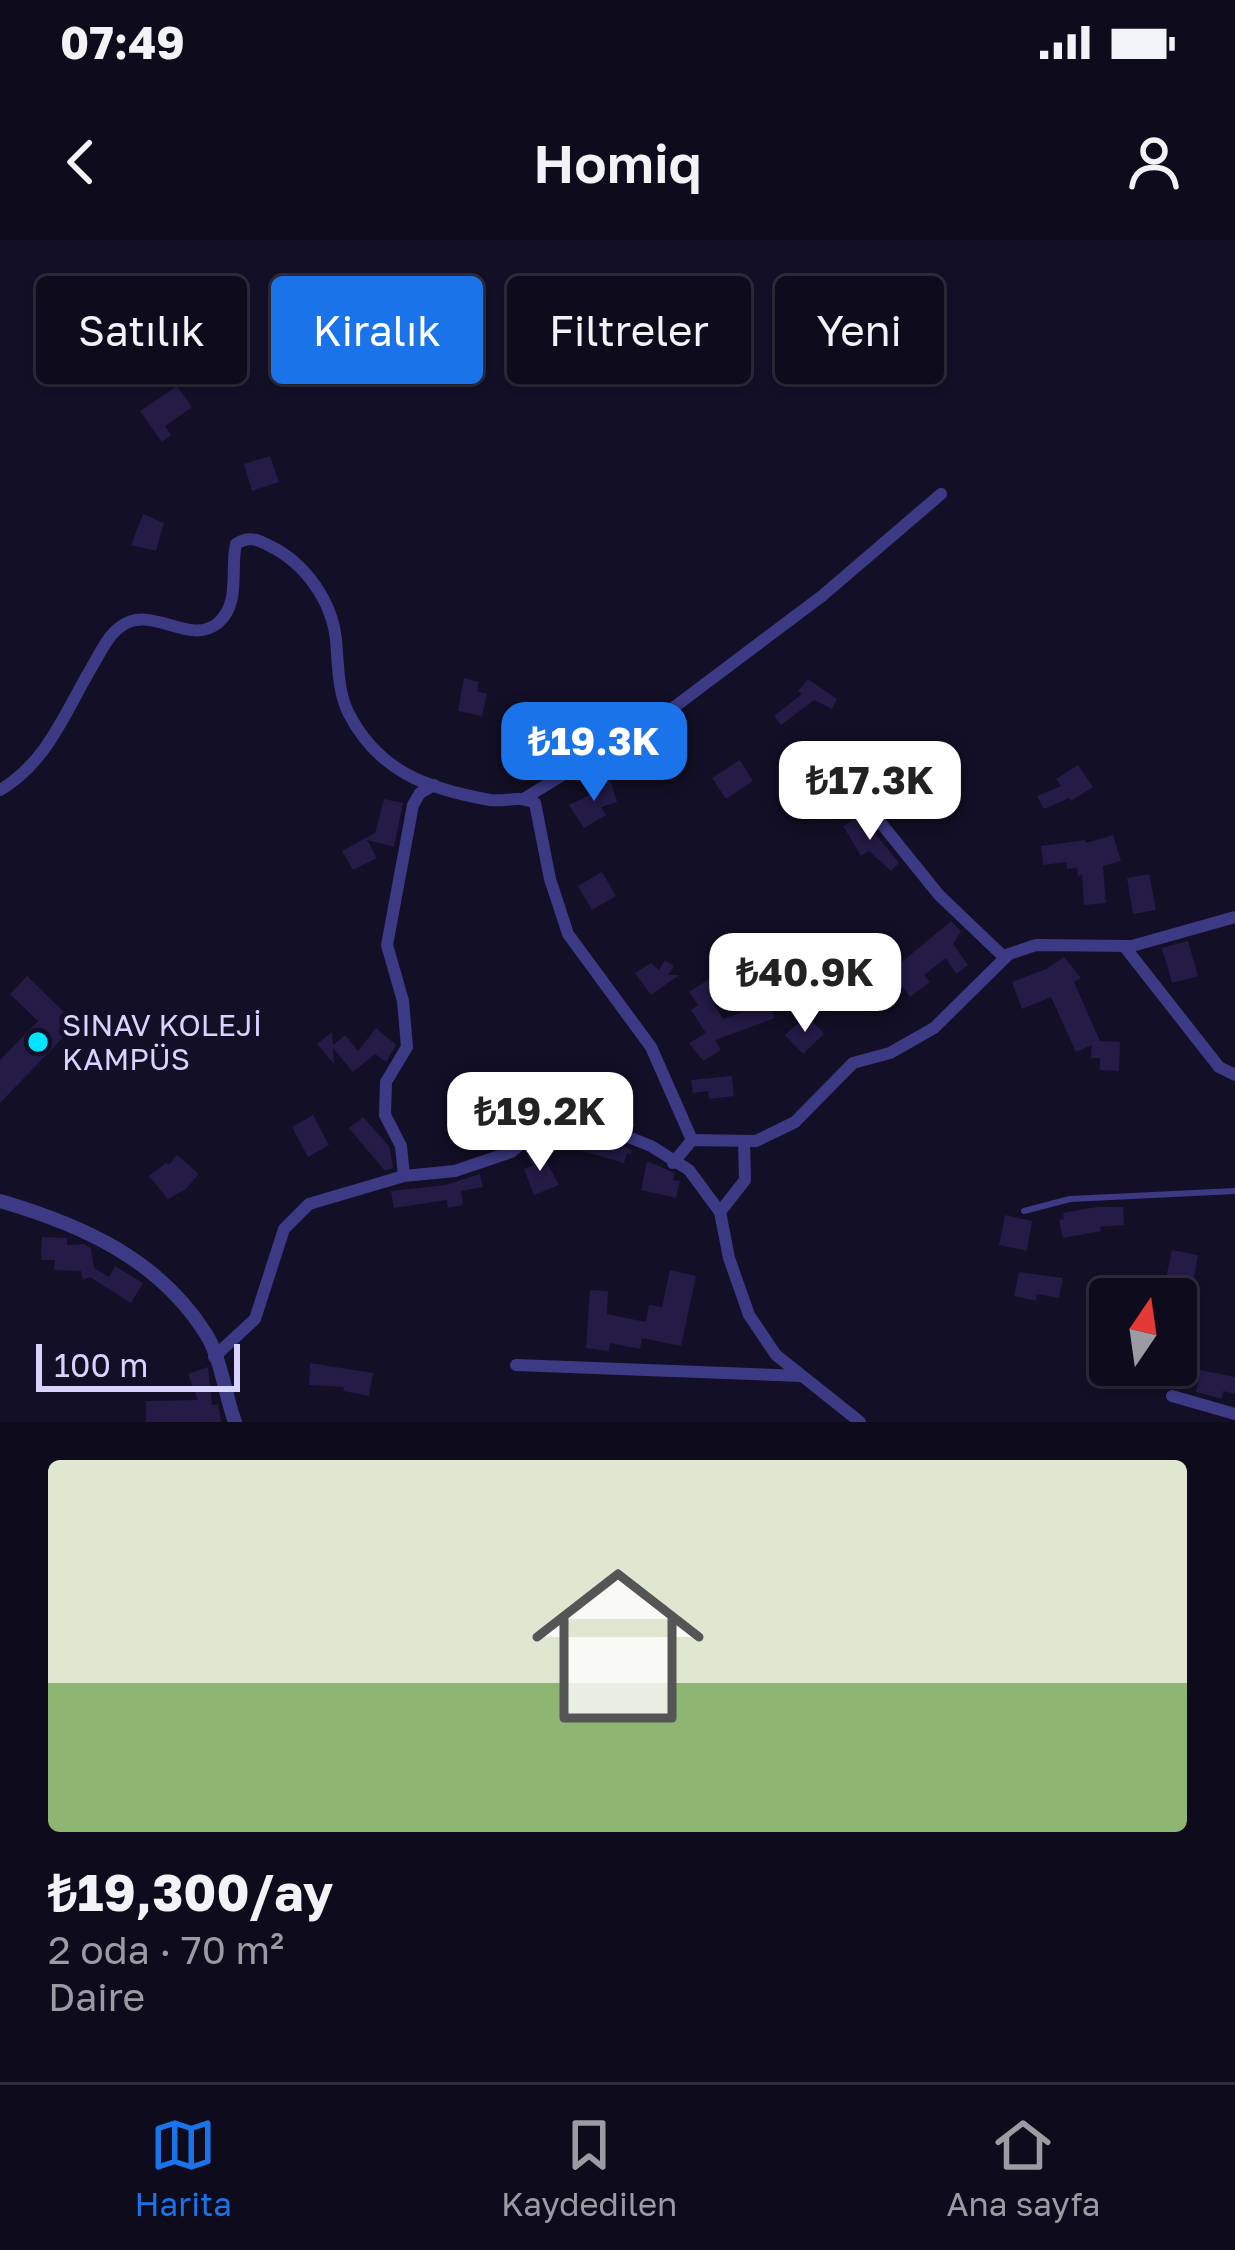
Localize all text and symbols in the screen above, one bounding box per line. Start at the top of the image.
text: 07:49 [60,15,185,69]
icon: back [48,129,114,195]
icon: person [1121,129,1187,195]
text: Homiq [533,130,702,195]
chip: Satılık [36,276,247,384]
chip: Kiralık [271,276,483,384]
chip: Filtreler [507,276,751,384]
chip: Yeni [775,276,944,384]
pin: ₺19.3K [496,702,692,804]
text: ₺19.3K [528,717,660,764]
pin: ₺17.3K [772,741,968,843]
text: ₺17.3K [806,756,934,803]
pin: ₺40.9K [707,933,903,1035]
text: ₺40.9K [736,948,874,995]
place label: SINAV KOLEJİ KAMPÜS [62,1007,262,1077]
marker: SINAV KOLEJİ KAMPÜS [25,1029,51,1055]
pin: ₺19.2K [442,1072,638,1174]
text: ₺19.2K [474,1087,606,1134]
north arrow [1089,1278,1197,1386]
map controls [1089,1278,1197,1386]
scale bar [36,1338,240,1391]
text: 100 m [54,1345,148,1384]
icon: home [510,1538,726,1754]
text: ₺19,300/ay [48,1861,333,1922]
text: 2 oda · 70 m² [48,1926,284,1973]
text: Daire [48,1973,145,2020]
tab: Harita [135,2112,232,2223]
tab: Kaydedilen [501,2112,677,2223]
tab: Ana sayfa [946,2112,1100,2223]

